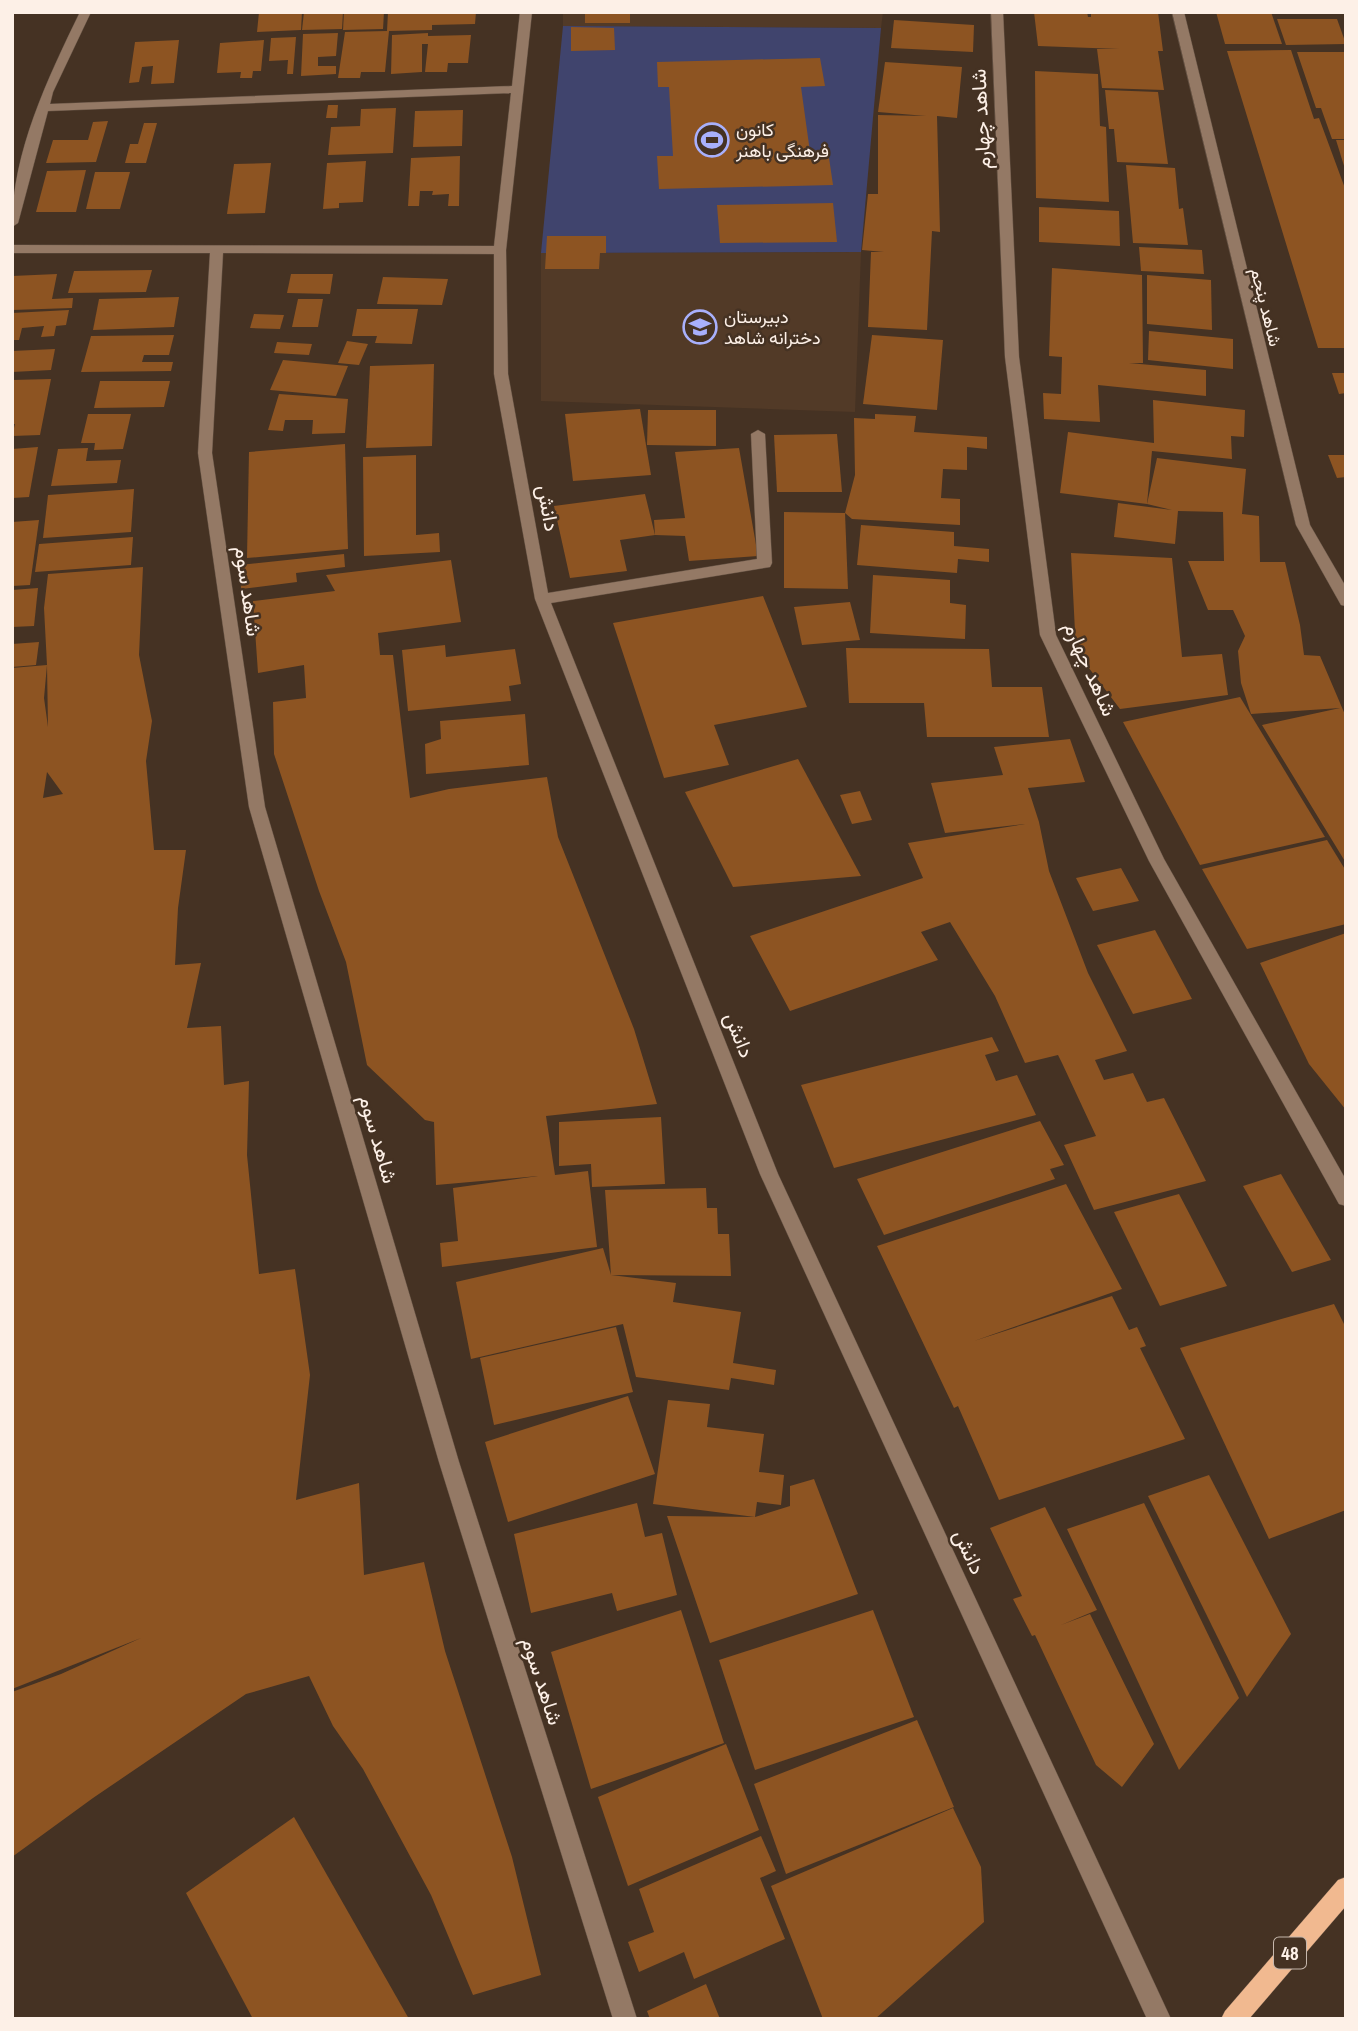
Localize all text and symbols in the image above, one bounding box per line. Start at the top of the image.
street label: شاهد چهارم [963,68,998,170]
place label: کانون فرهنگی باهنر [735,117,829,163]
sports icon: کانون فرهنگی باهنر [693,121,731,159]
street label: شاهد پنجم [1245,265,1288,349]
place label: دبیرستان دخترانه شاهد [724,304,821,350]
school or university icon: دبیرستان دخترانه شاهد [681,308,719,346]
street label: دانش [530,482,567,534]
street label: شاهد سوم [228,544,269,638]
street label: شاهد چهارم [1057,617,1124,721]
street label: دانش [717,1008,762,1062]
street label: شاهد سوم [352,1091,405,1187]
street label: دانش [946,1524,993,1579]
street label: شاهد سوم [515,1633,570,1729]
road number: 48 [1274,1938,1306,1968]

